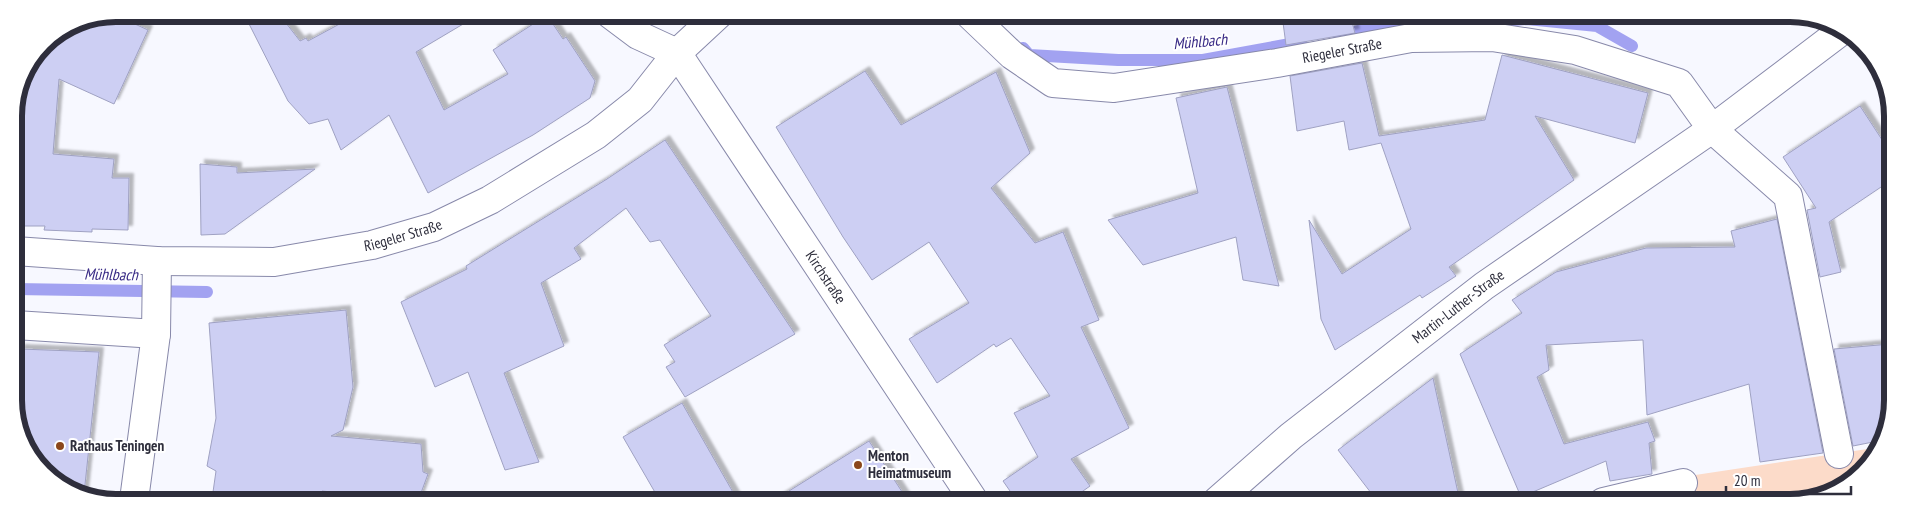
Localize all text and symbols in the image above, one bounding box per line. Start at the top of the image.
water label: Mühlbach [1172,29,1229,53]
street label: Riegeler Straße [1301,34,1383,67]
street label: Riegeler Straße [362,215,445,255]
street label: Kirchstraße [802,247,850,307]
water label: Mühlbach [84,264,139,284]
street label: Martin-Luther-Straße [1408,265,1508,347]
place label: Rathaus Teningen [70,436,164,455]
marker: Rathaus Teningen [54,440,66,452]
place label: Menton Heimatmuseum [868,446,951,482]
marker: Menton Heimatmuseum [852,459,864,471]
scale bar [1726,464,1851,496]
text: 20 m [1734,471,1760,490]

